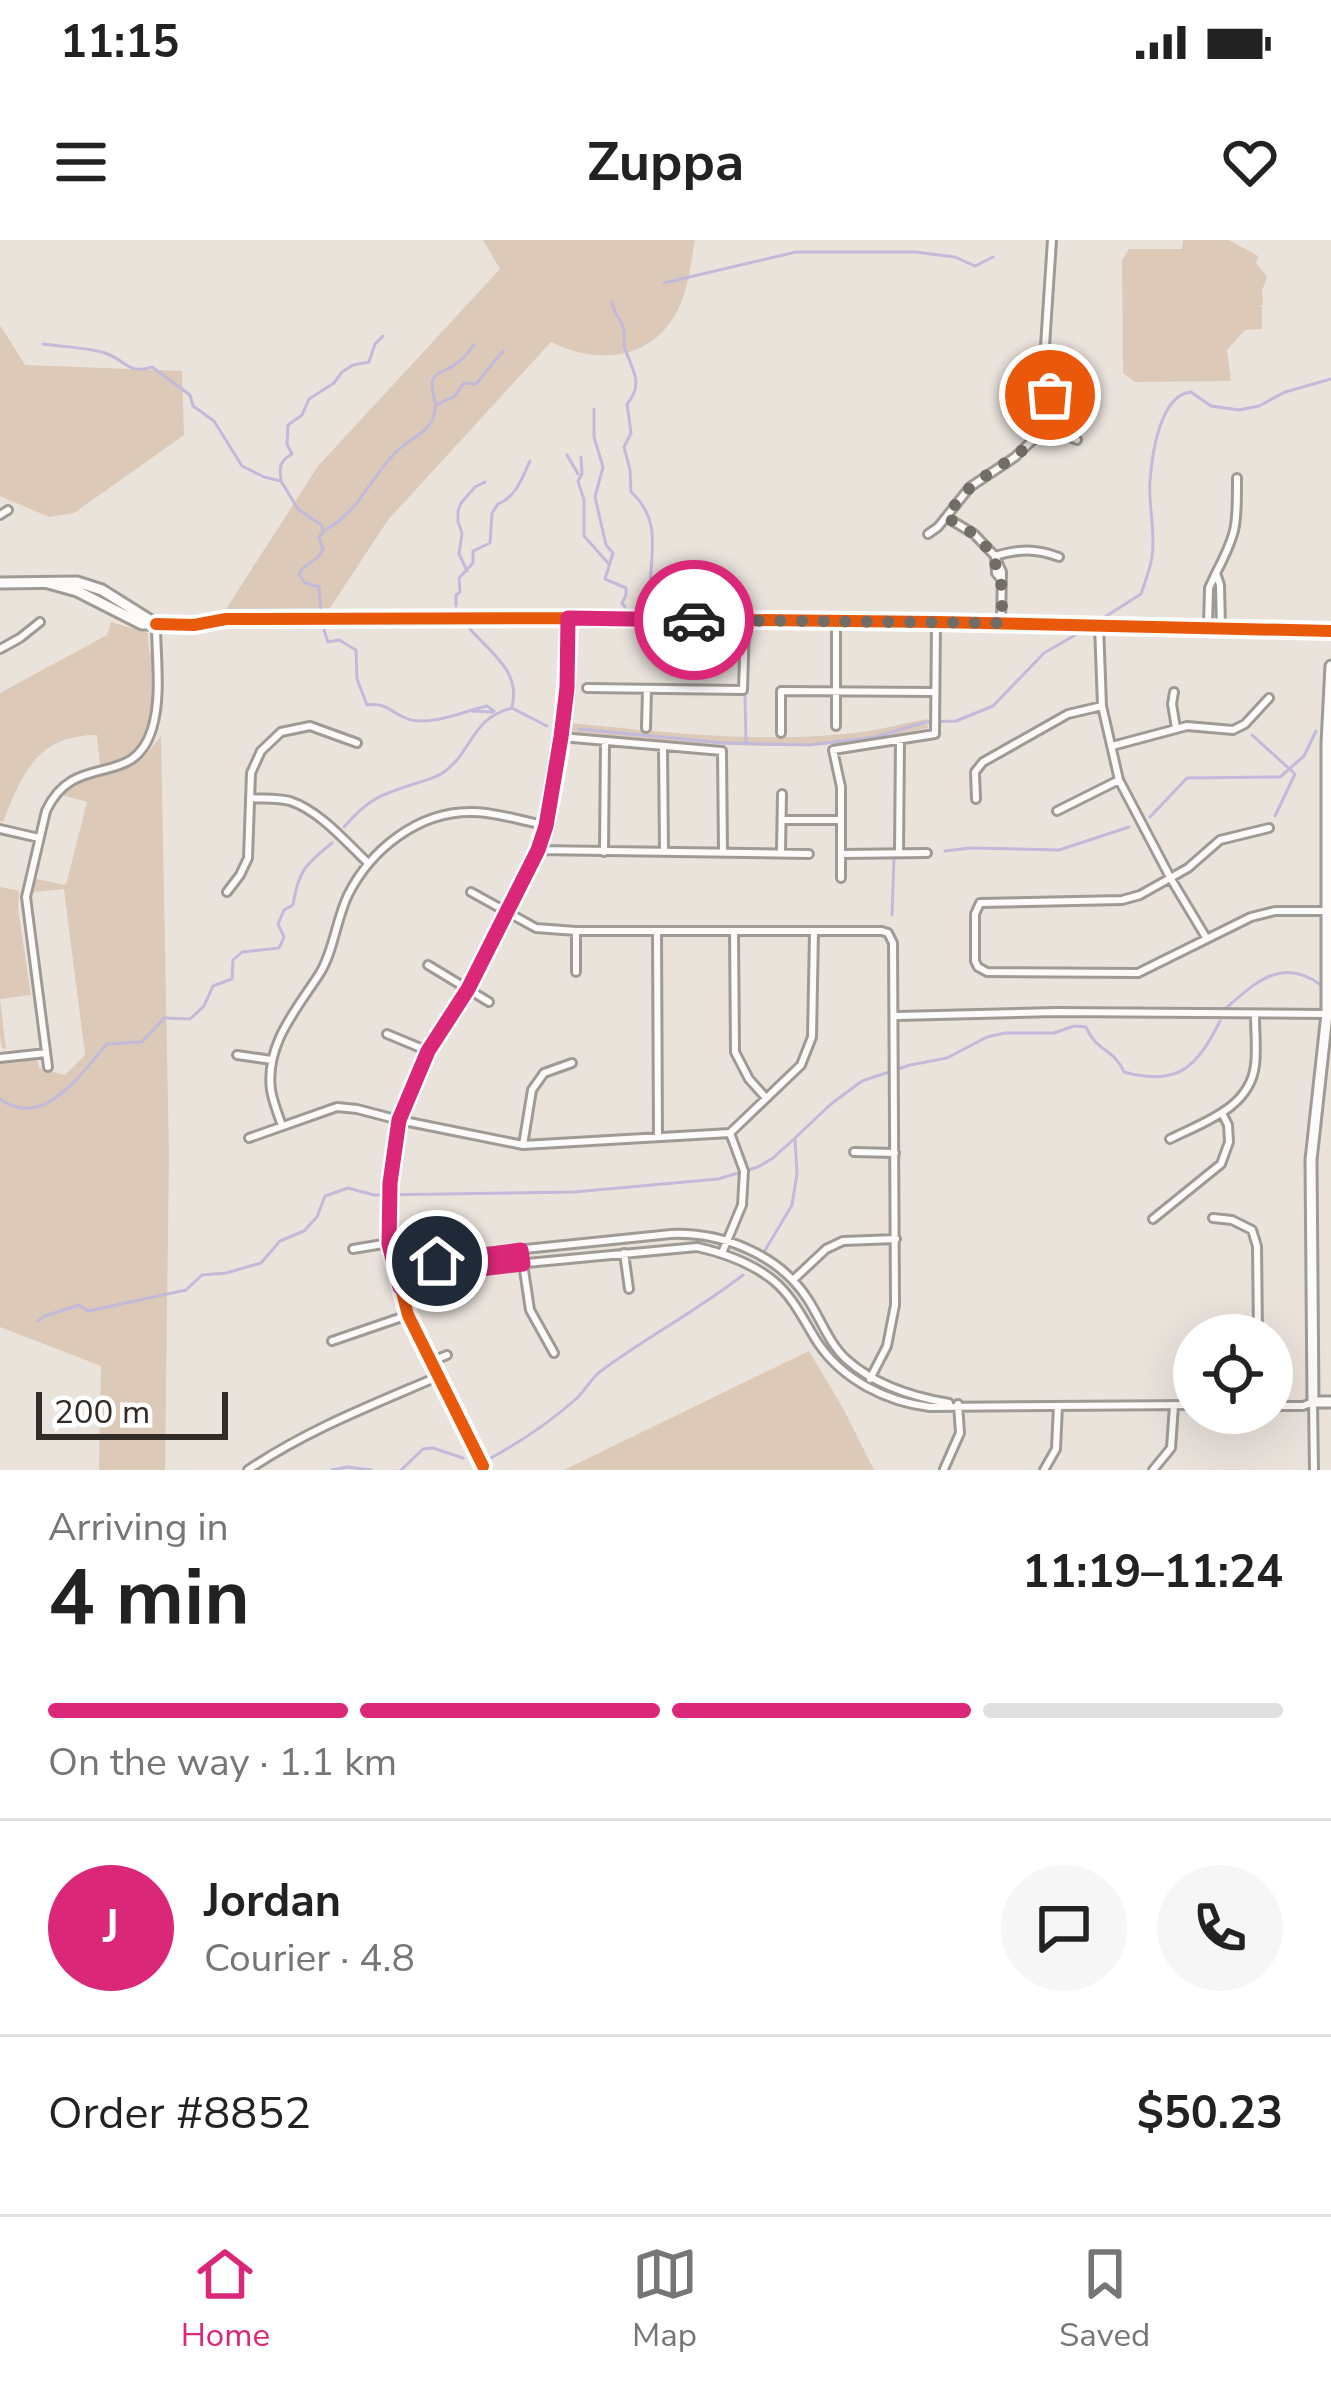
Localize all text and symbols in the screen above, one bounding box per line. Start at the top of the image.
text: 11:15 [60,12,179,73]
text: Zuppa [587,125,744,199]
icon: menu [48,129,114,195]
icon: heart [1217,129,1283,195]
pin [999,344,1101,446]
icon: bag [1017,362,1083,428]
courier [634,560,754,680]
icon: car [661,587,727,653]
pin [386,1210,488,1312]
icon: home [404,1228,470,1294]
map controls [1173,1314,1293,1434]
button: locate [1173,1314,1293,1434]
scale bar [36,1386,228,1439]
text: 200 m [54,1390,150,1435]
text: Arriving in [48,1501,229,1554]
text: 11:19–11:24 [1022,1542,1283,1603]
text: 4 min [48,1545,250,1652]
text: On the way · 1.1 km [48,1736,397,1789]
button: chat [1001,1865,1127,1991]
button: phone [1157,1865,1283,1991]
text: Jordan [204,1871,341,1932]
text: J [103,1897,119,1958]
text: Courier · 4.8 [204,1932,415,1985]
text: Order #8852 [48,2083,311,2144]
text: $50.23 [1137,2083,1283,2144]
tab: Home [181,2241,270,2358]
tab: Map [632,2241,698,2358]
tab: Saved [1059,2241,1150,2358]

